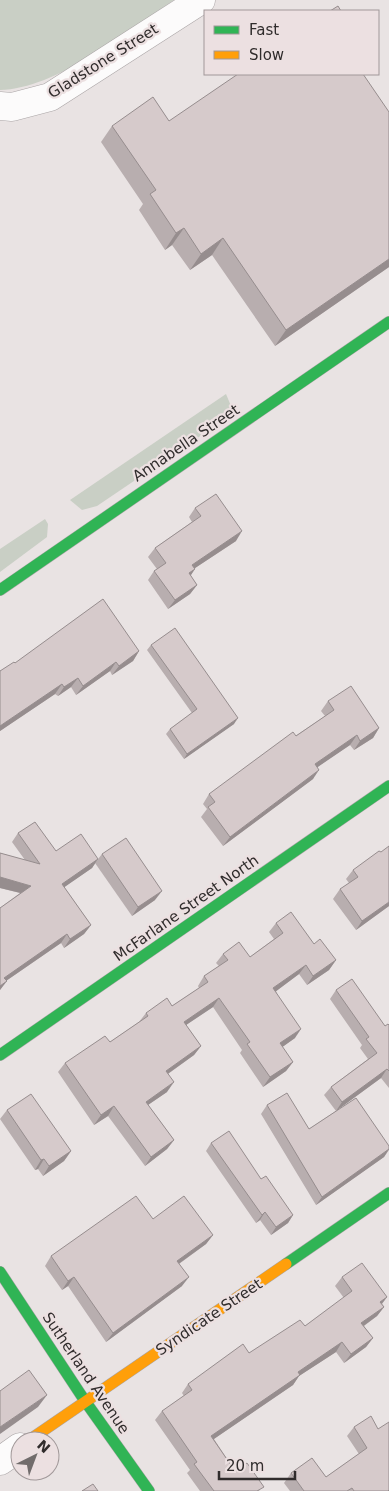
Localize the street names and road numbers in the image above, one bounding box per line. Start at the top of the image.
street label: Gladstone Street [45,20,161,102]
street label: Annabella Street [129,400,243,485]
street label: McFarlane Street North [110,851,262,965]
street label: Syndicate Street [152,1275,266,1359]
street label: Sutherland Avenue [39,1309,133,1437]

